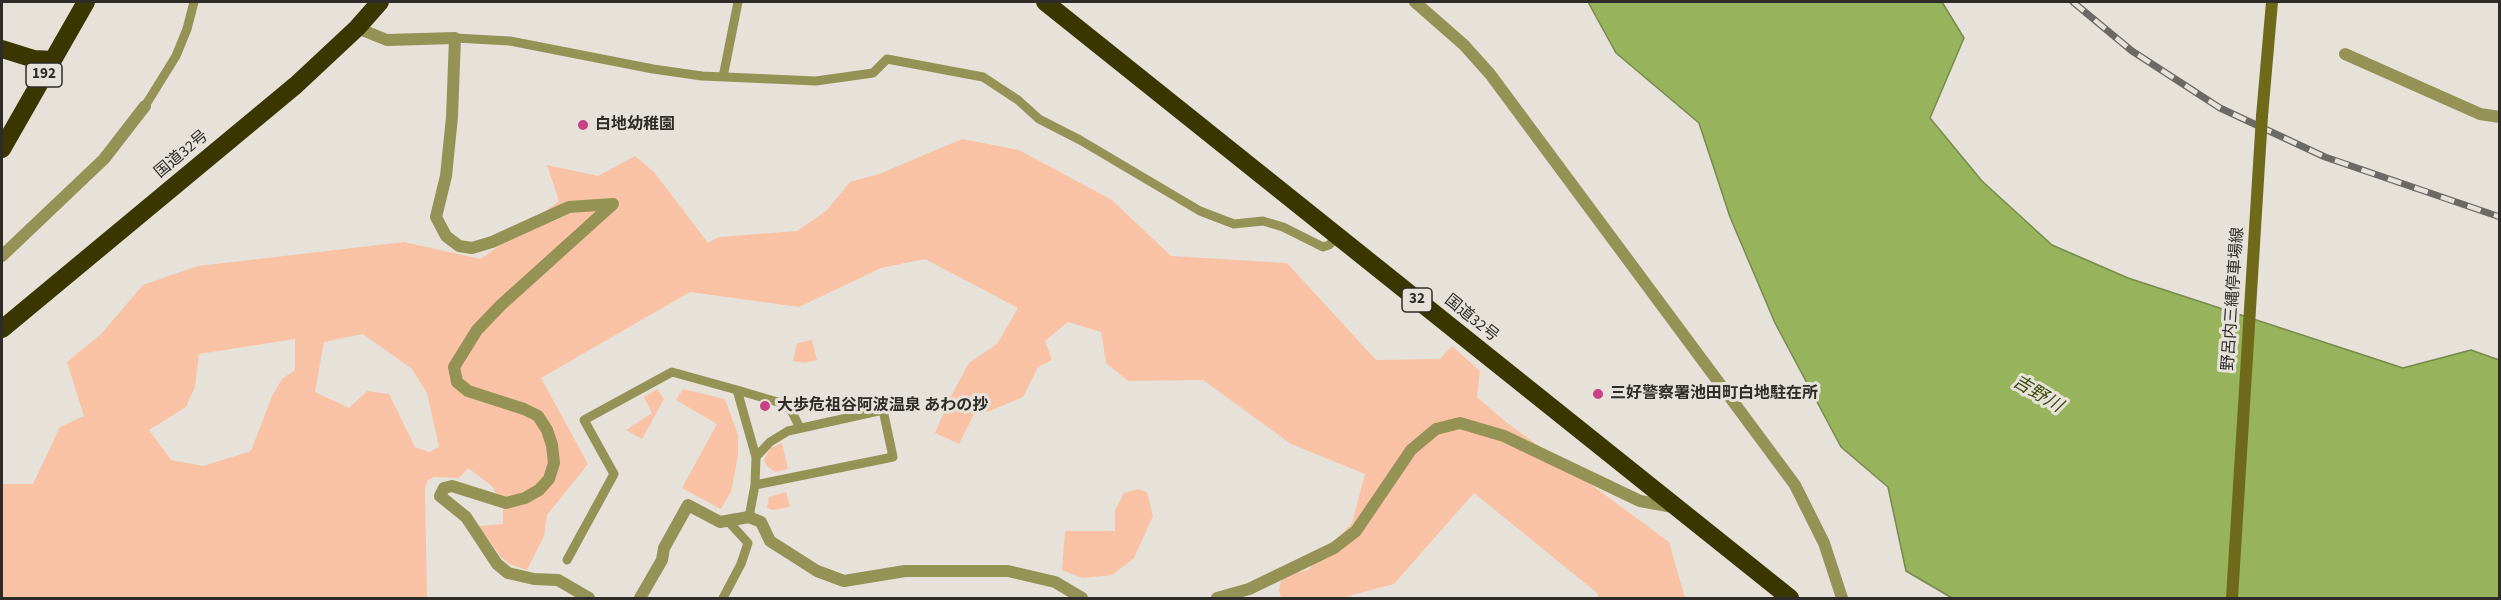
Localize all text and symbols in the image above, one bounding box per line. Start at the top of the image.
road number: 192 [26,63,62,87]
place label: 白地幼稚園 [595,115,675,135]
marker: 白地幼稚園 [576,118,590,132]
street label: 国道32号 [151,127,213,183]
street label: 野呂内三縄停車場線 [2219,227,2249,371]
road number: 32 [1402,288,1432,312]
street label: 国道32号 [1440,291,1502,347]
water label: 吉野川 [2008,372,2066,418]
place label: 三好警察署池田町白地駐在所 [1610,384,1818,404]
marker: 三好警察署池田町白地駐在所 [1591,387,1605,401]
place label: 大歩危祖谷阿波温泉 あわの抄 [777,396,988,416]
marker: 大歩危祖谷阿波温泉 あわの抄 [758,399,772,413]

